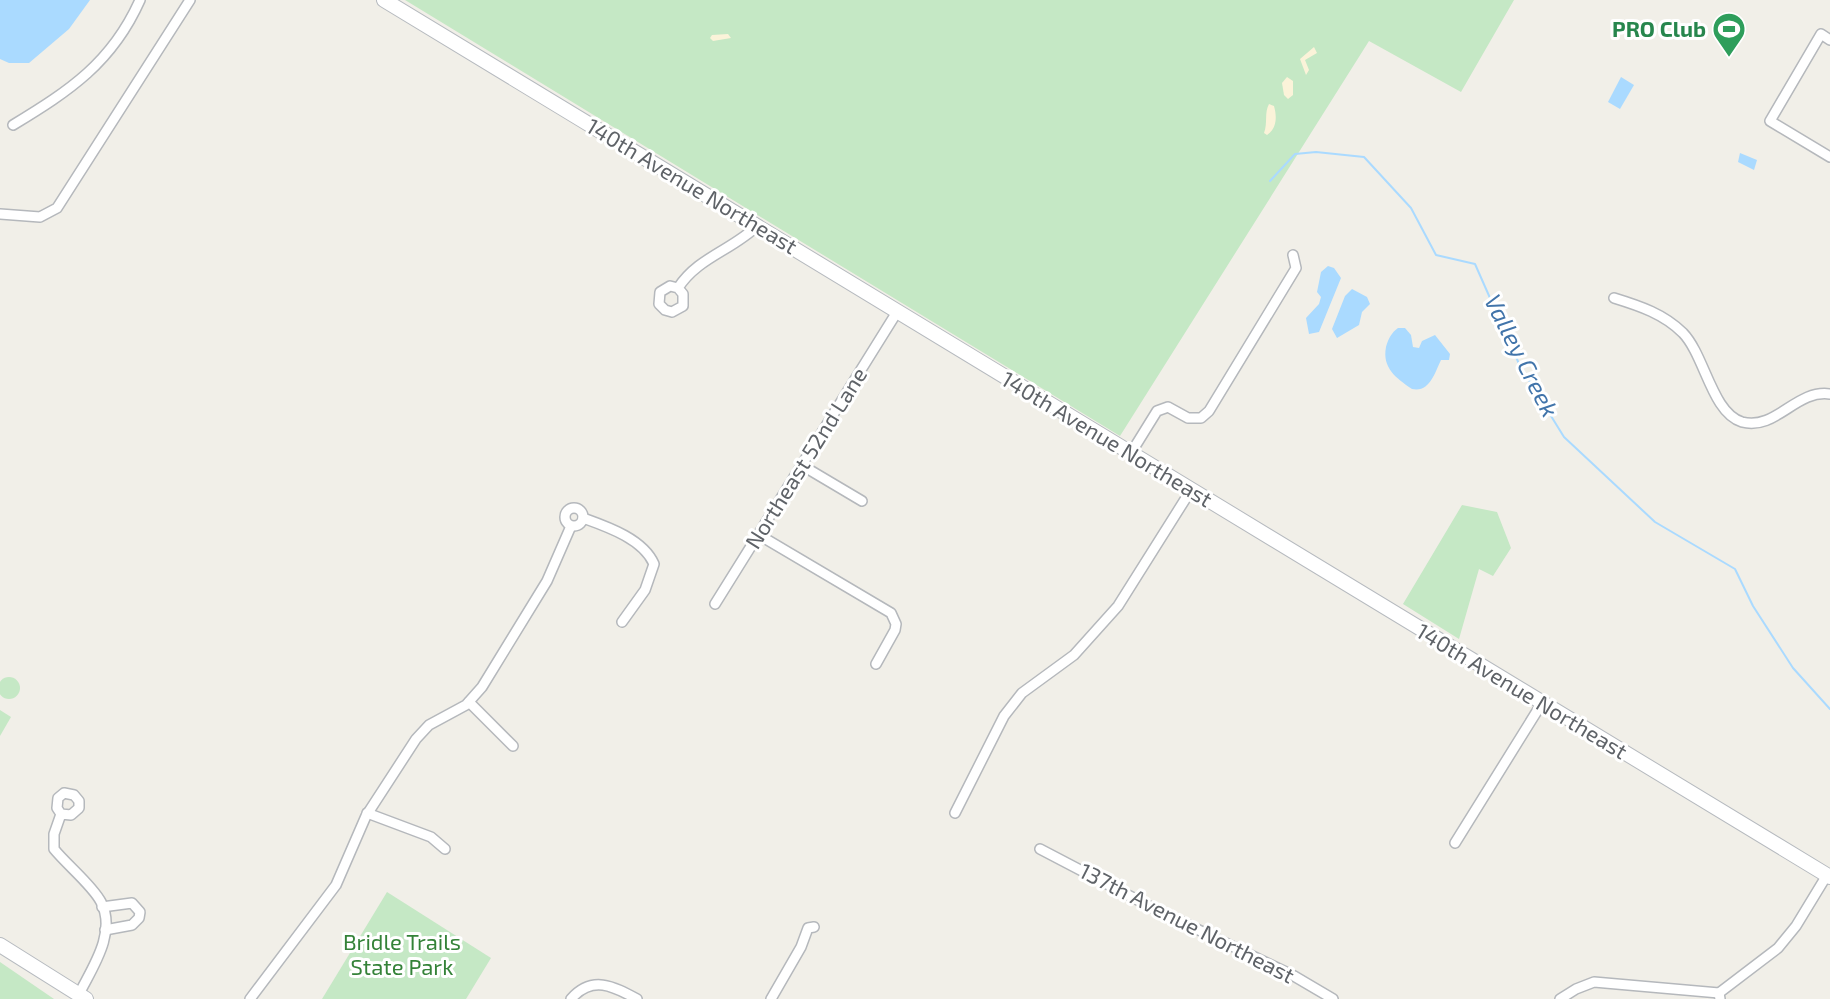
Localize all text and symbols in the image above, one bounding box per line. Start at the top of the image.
sports icon: PRO Club [1711,11,1747,58]
place label: PRO Club [1612,15,1706,41]
street label: 140th Avenue Northeast [582,112,803,258]
water label: Valley Creek [1479,289,1566,422]
street label: Northeast 52nd Lane [739,362,871,553]
street label: 140th Avenue Northeast [997,365,1218,511]
street label: 140th Avenue Northeast [1412,617,1633,763]
street label: 137th Avenue Northeast [1076,857,1299,988]
park label: Bridle Trails State Park [343,928,461,979]

